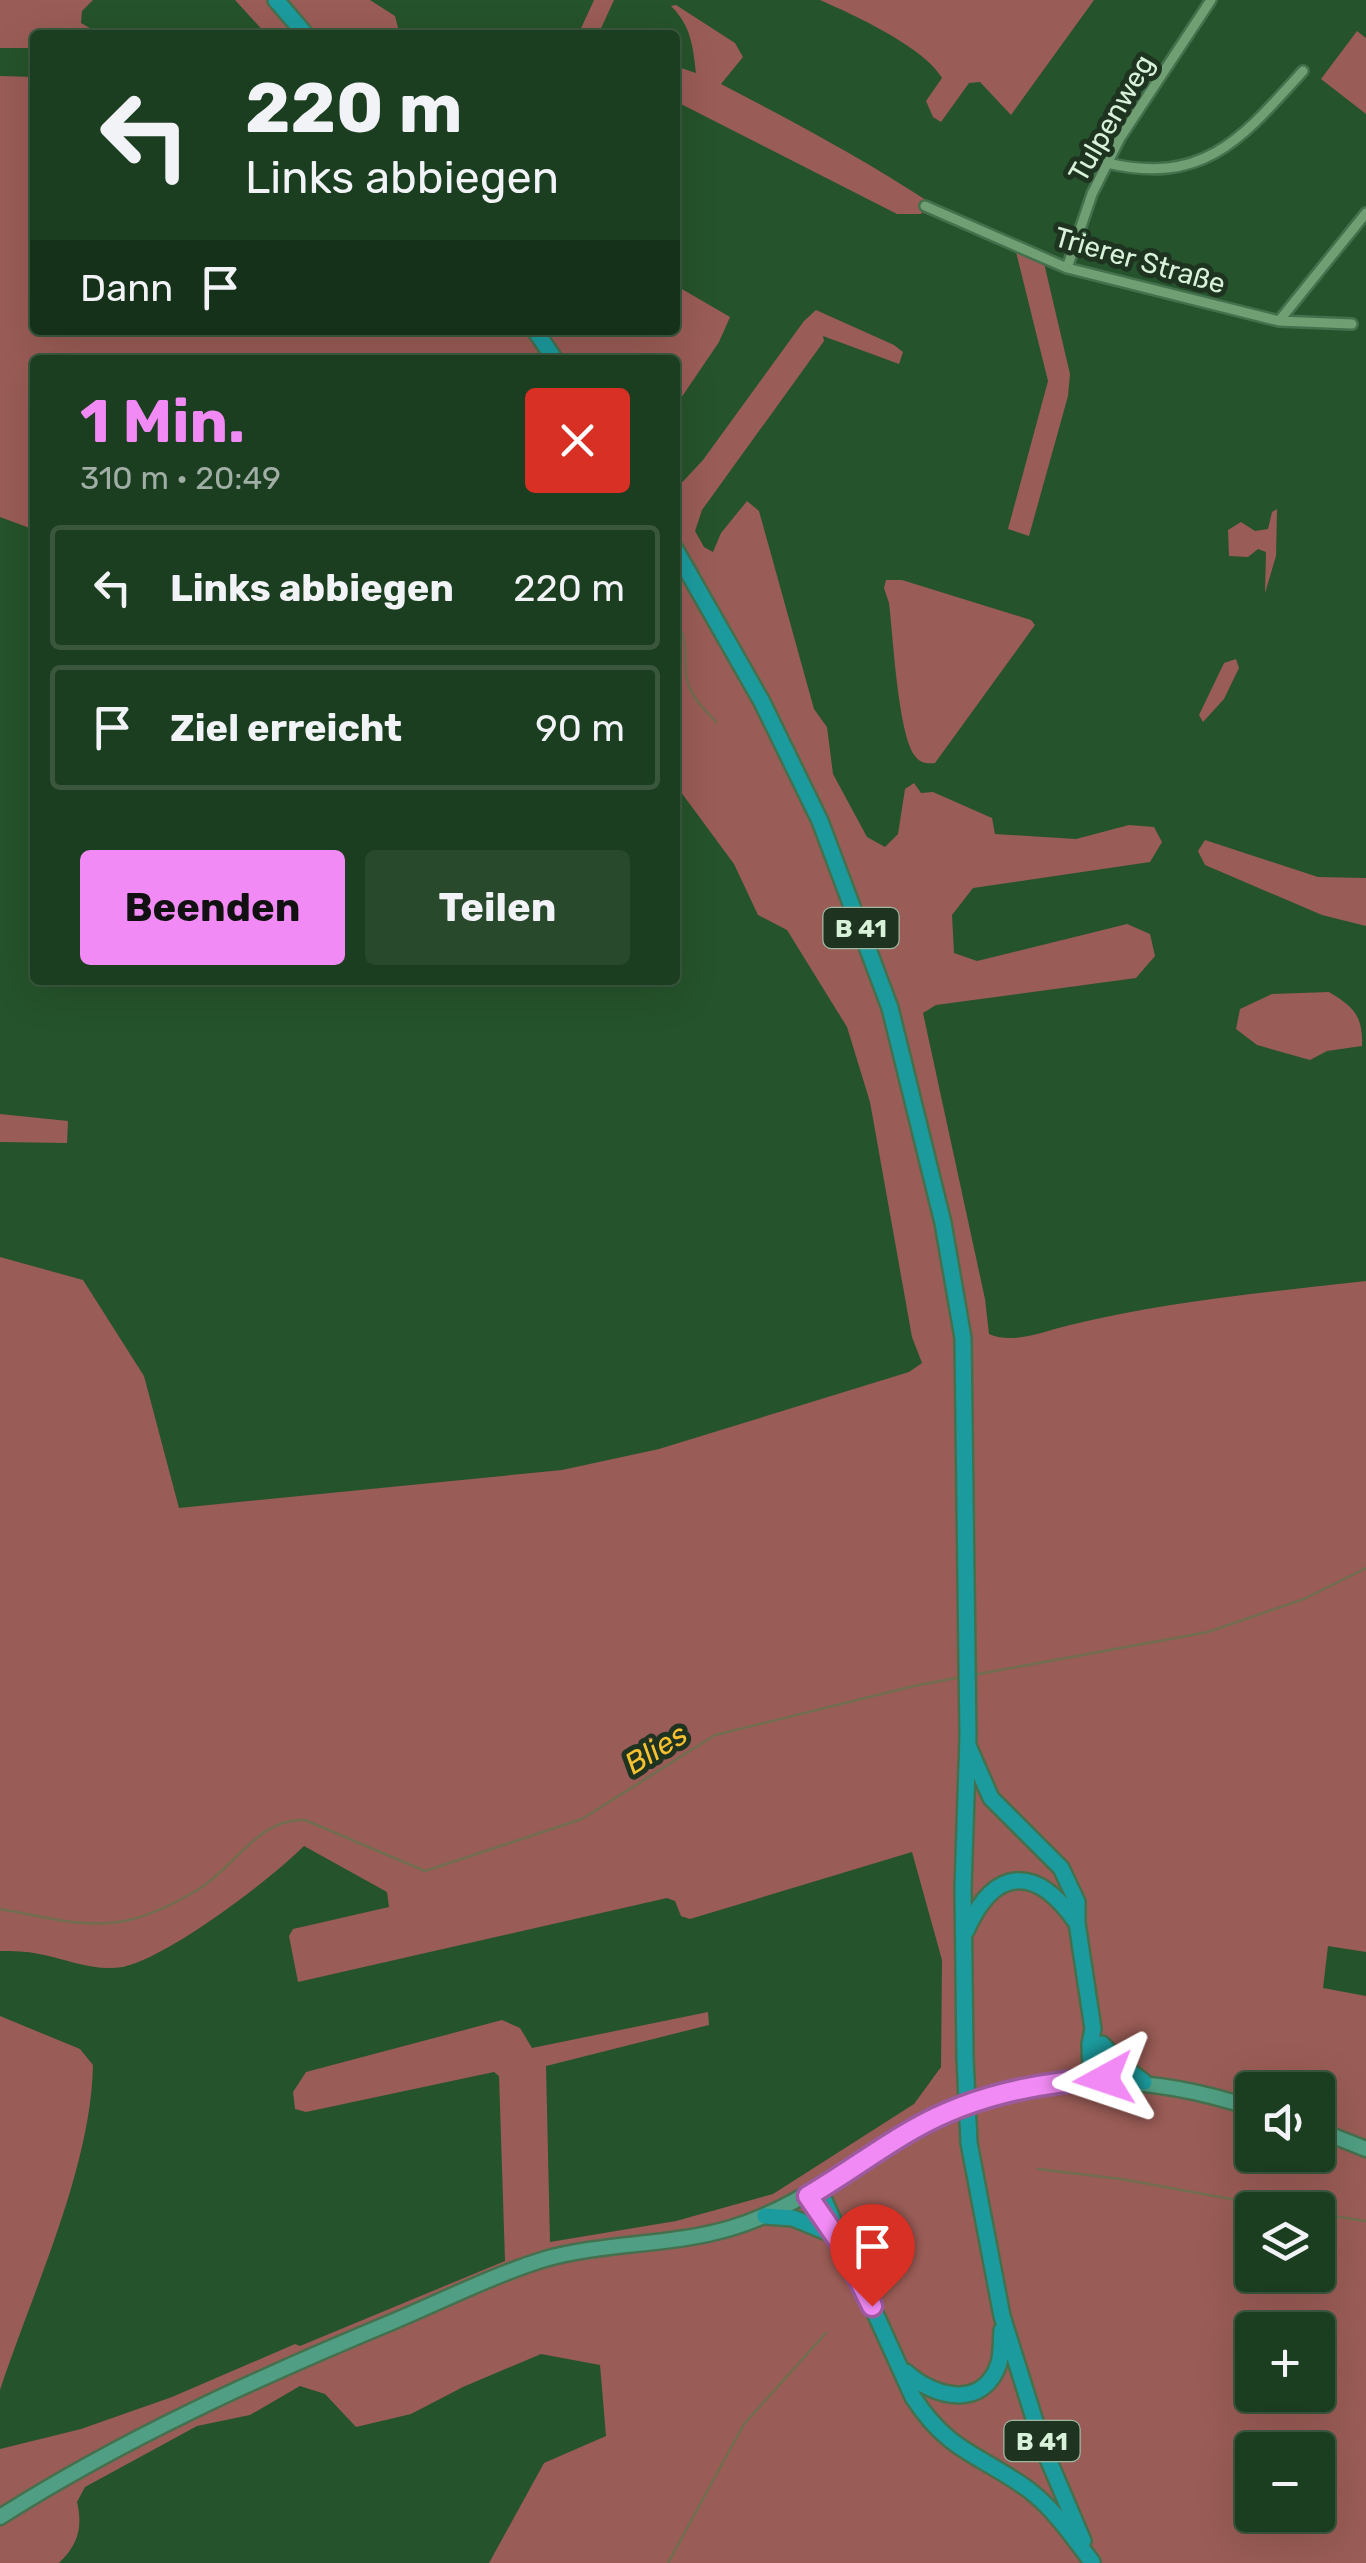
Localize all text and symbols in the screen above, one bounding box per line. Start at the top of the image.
street label: Tulpenweg [1062,49,1161,188]
text: 220 m [245,67,463,150]
icon: left [80,70,210,200]
text: Links abbiegen [245,151,559,204]
street label: Trierer Straße [1051,220,1229,301]
icon: arrive [193,260,248,315]
text: Dann [80,265,173,311]
text: 1 Min. [80,386,245,457]
button: close [525,388,630,493]
text: 310 m · 20:49 [80,459,281,497]
icon: left [85,560,140,615]
text: Links abbiegen [170,565,454,611]
text: 220 m [513,565,625,611]
icon: arrive [85,700,140,755]
text: Ziel erreicht [170,705,402,751]
text: 90 m [535,705,625,751]
button: Beenden [80,850,345,965]
button: Teilen [365,850,630,965]
road number: B 41 [824,908,898,948]
water label: Blies [618,1716,694,1782]
position arrow [1052,2027,1156,2131]
map controls [1235,2072,1335,2532]
button: sound [1235,2072,1335,2172]
button: layers [1235,2192,1335,2292]
pin [830,2204,915,2307]
icon: arrive [845,2219,900,2274]
button: + [1235,2312,1335,2412]
road number: B 41 [1004,2421,1080,2461]
button: − [1235,2432,1335,2532]

